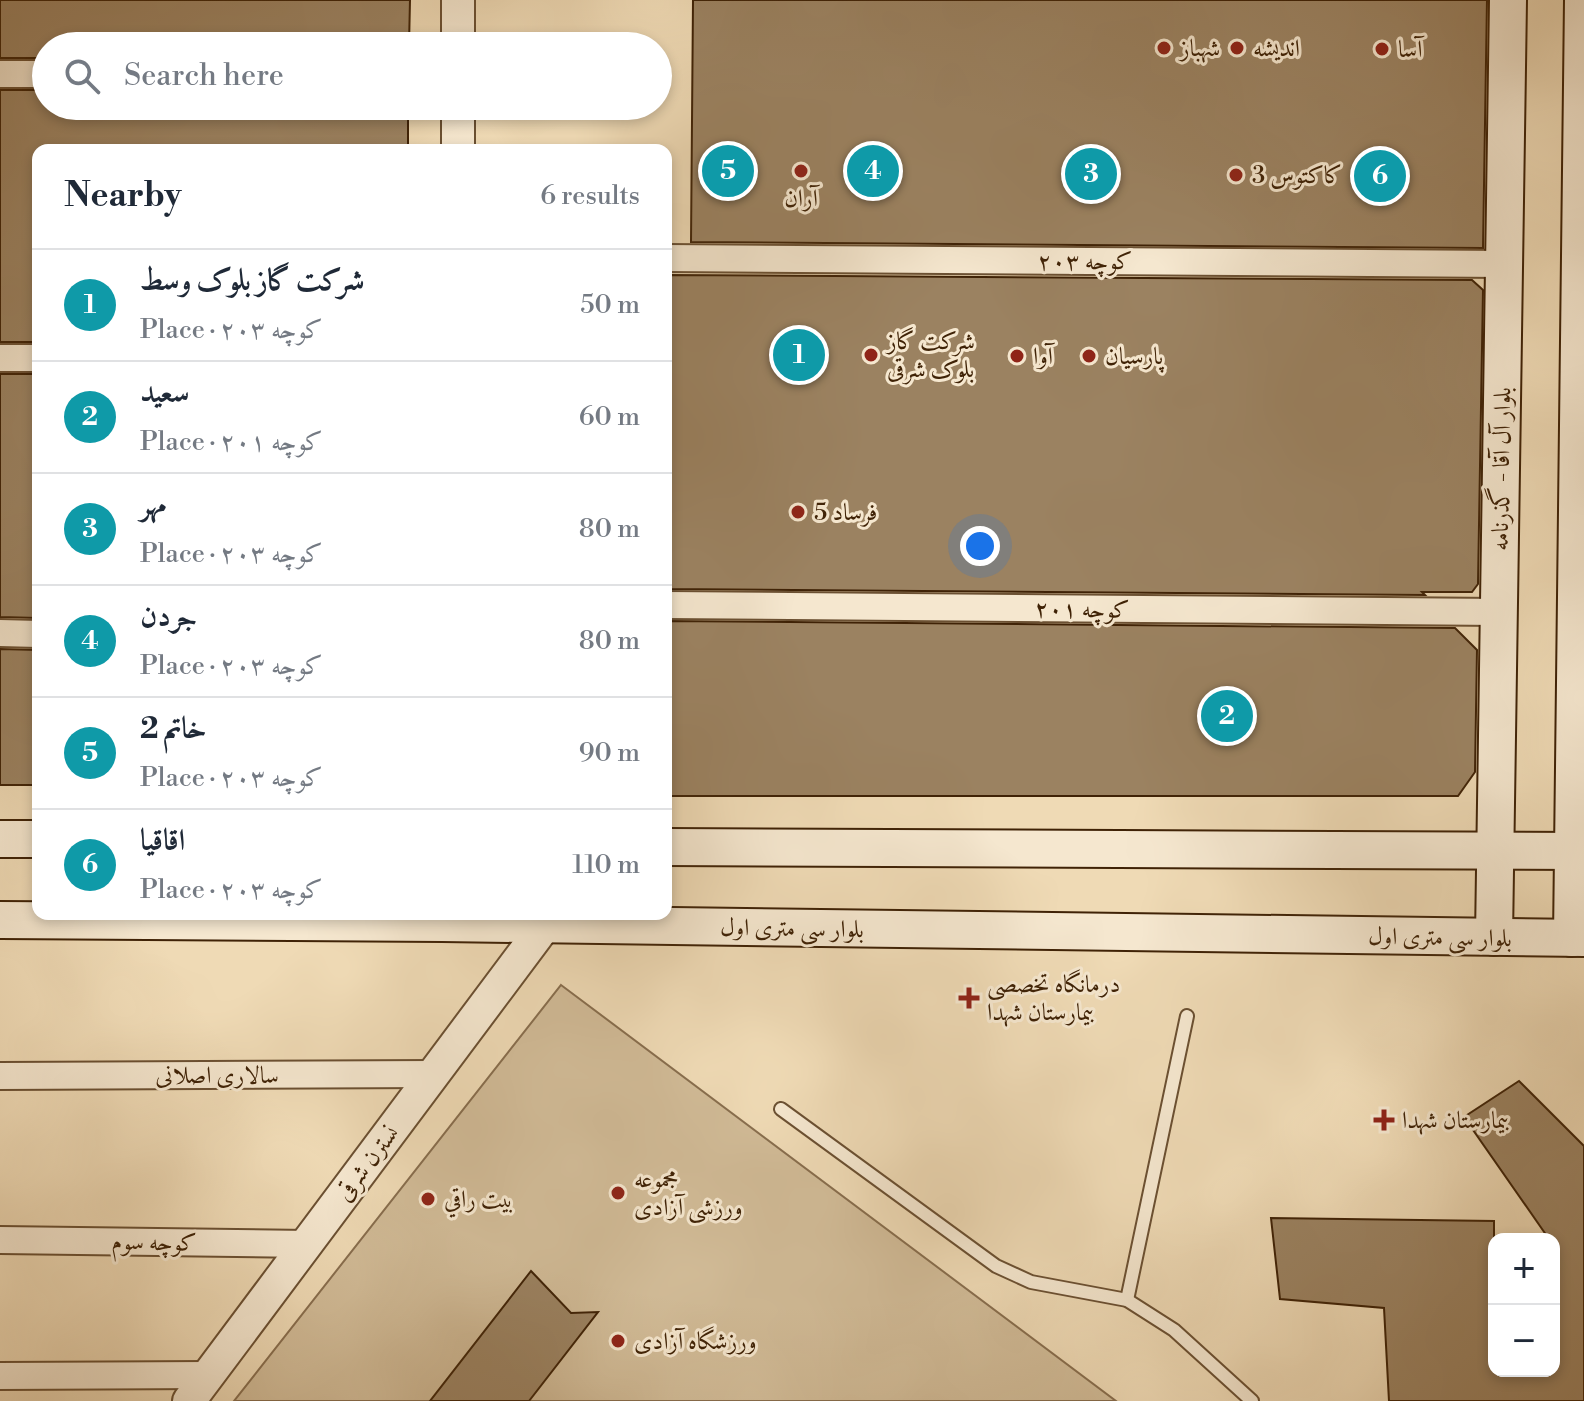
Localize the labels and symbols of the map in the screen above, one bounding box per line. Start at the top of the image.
place label: شهباز [1178,34,1220,64]
place label: اندیشه [1253,34,1300,64]
place label: آسا [1398,35,1425,65]
marker: شهباز [1155,39,1173,57]
marker: اندیشه [1228,39,1246,57]
marker: آسا [1373,40,1391,58]
pin: 5 [702,141,754,201]
pin: 4 [847,141,899,201]
pin: 3 [1065,144,1117,204]
pin: 6 [1354,146,1406,206]
place label: کاکتوس 3 [1252,161,1343,191]
marker: آران [792,162,810,180]
marker: کاکتوس 3 [1227,166,1245,184]
place label: آران [784,184,821,214]
street label: کوچه ۲۰۳ [1038,247,1132,278]
pin: 1 [773,325,825,385]
place label: شرکت گاز بلوک شرقی [885,326,975,385]
place label: آوا [1033,342,1056,372]
place label: پارسیان [1105,342,1165,373]
marker: شرکت گاز بلوک شرقی [862,346,880,364]
marker: آوا [1008,347,1026,365]
marker: پارسیان [1080,347,1098,365]
street label: بلوار آل آقا - گذرنامه [1483,387,1518,551]
place label: فرساد 5 [814,498,877,528]
marker: فرساد 5 [789,503,807,521]
your location [960,526,1000,566]
street label: کوچه ۲۰۱ [1034,594,1130,627]
pin: 2 [1201,686,1253,746]
street label: بلوار سی متری اول [720,913,864,946]
street label: بلوار سی متری اول [1368,922,1512,955]
place label: درمانگاه تخصصی بیمارستان شهدا [987,969,1120,1028]
marker: درمانگاه تخصصی بیمارستان شهدا [958,987,980,1009]
street label: سالاری اصلانی [155,1061,279,1091]
place label: بیمارستان شهدا [1402,1106,1509,1136]
marker: بیمارستان شهدا [1373,1109,1395,1131]
street label: نسترن شرقی [329,1120,406,1208]
place label: مجموعه ورزشی آزادی [634,1165,743,1224]
marker: مجموعه ورزشی آزادی [609,1184,627,1202]
place label: بيت راقي [444,1185,513,1218]
marker: بيت راقي [419,1190,437,1208]
street label: کوچه سوم [111,1227,197,1264]
place label: ورزشگاه آزادی [634,1326,757,1357]
marker: ورزشگاه آزادی [609,1332,627,1350]

